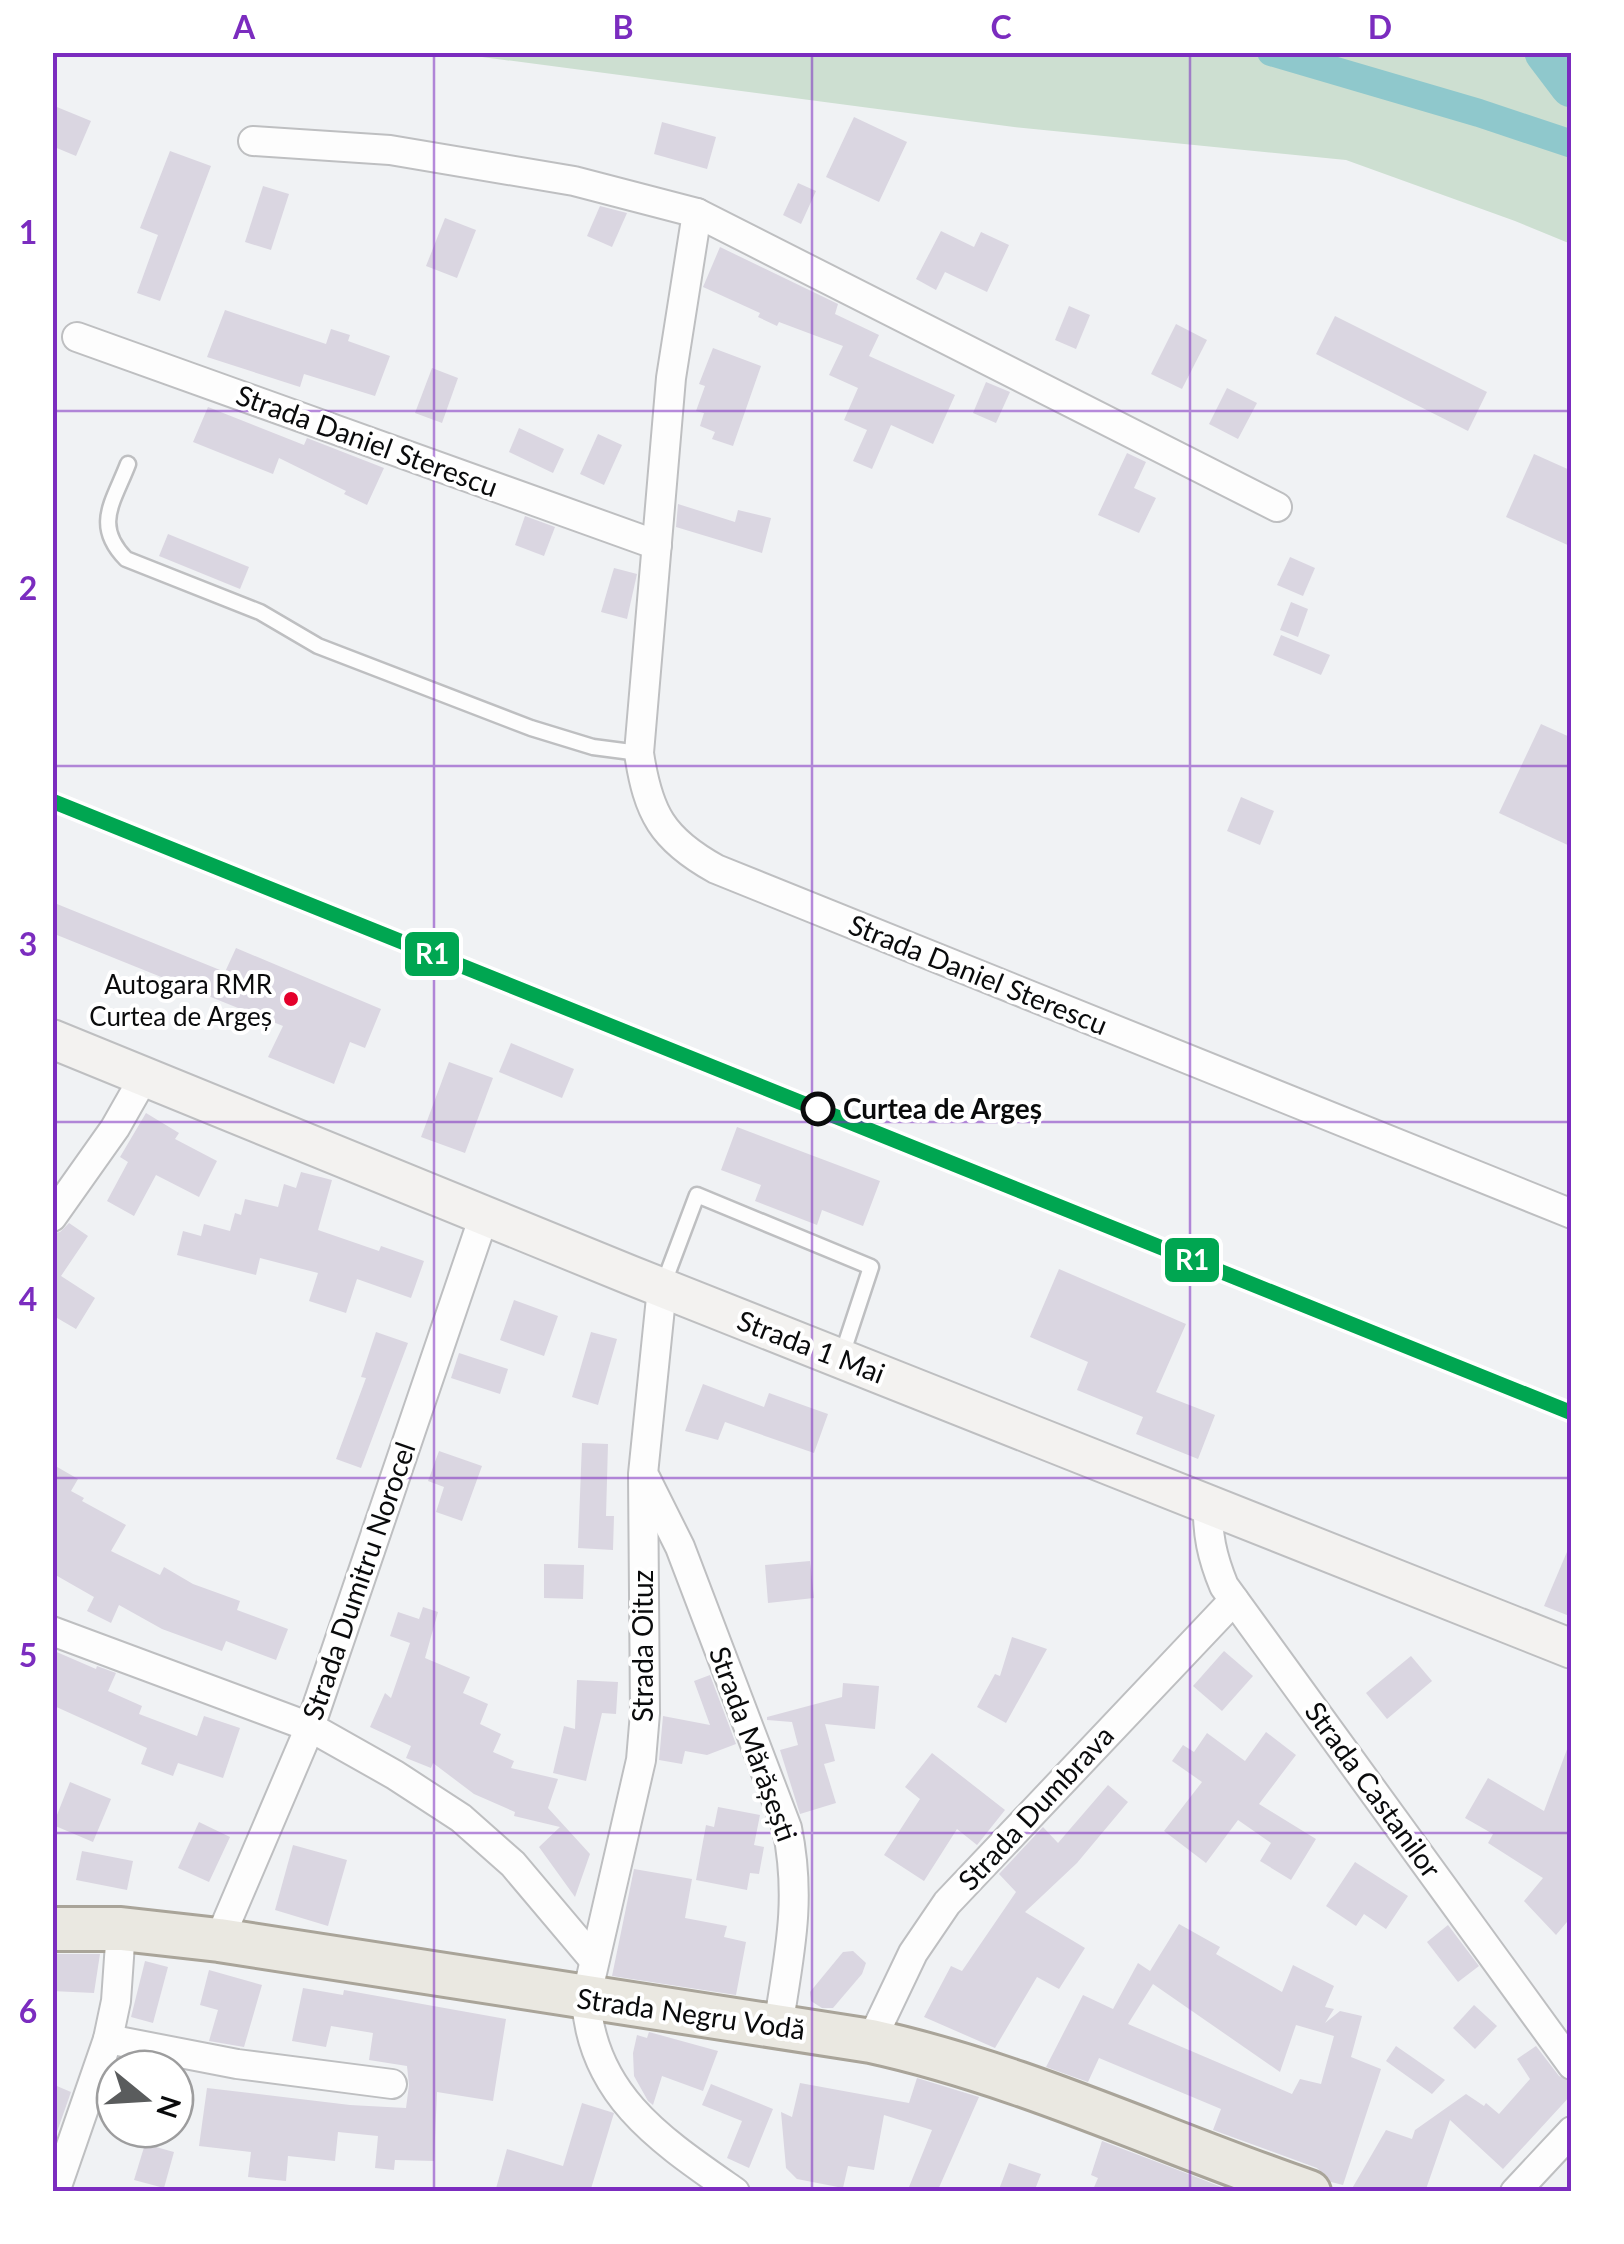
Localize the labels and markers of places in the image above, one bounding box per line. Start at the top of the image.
place label: Autogara RMR Curtea de Argeș [89,968,273,1032]
marker: Autogara RMR Curtea de Argeș [281,989,301,1009]
place label: Curtea de Argeș [843,1091,1042,1125]
marker: Curtea de Argeș [802,1093,834,1125]

